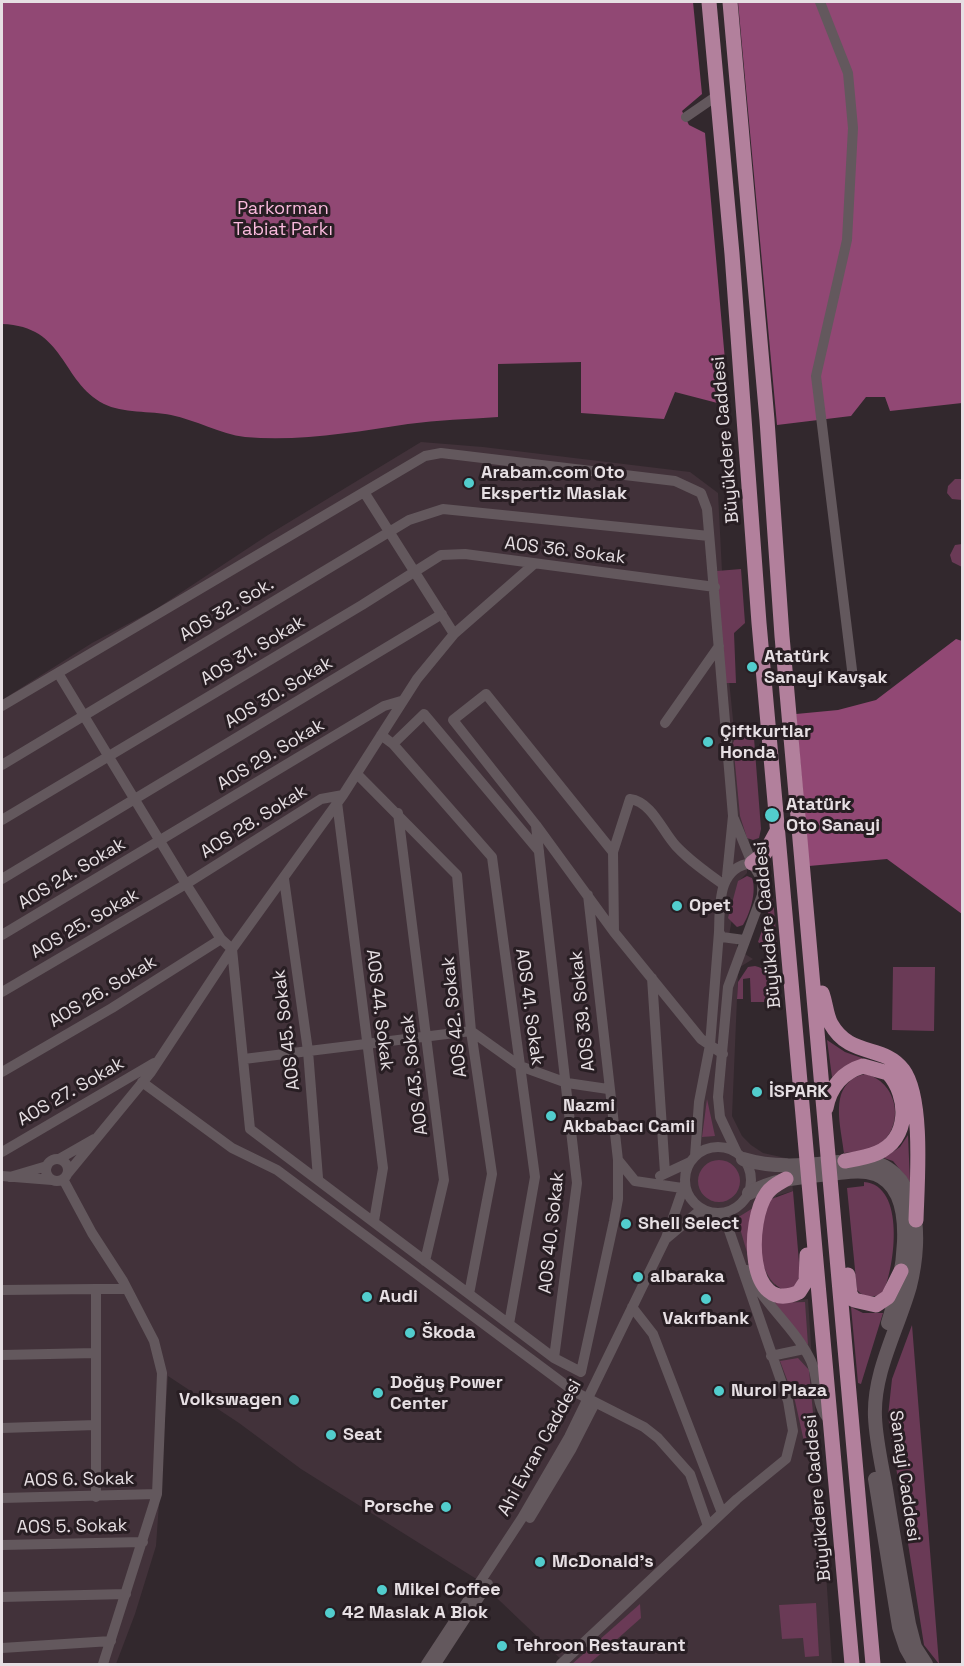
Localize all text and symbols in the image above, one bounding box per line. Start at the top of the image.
park label: Parkorman Tabiat Parkı [233,198,333,240]
street label: Büyükdere Caddesi [708,356,744,524]
place label: Arabam.com Oto Ekspertiz Maslak [481,462,627,504]
marker: Arabam.com Oto Ekspertiz Maslak [462,476,476,490]
street label: AOS 36. Sokak [503,533,627,569]
street label: AOS 32. Sok. [176,573,278,647]
street label: AOS 31. Sokak [197,611,309,691]
place label: Atatürk Sanayi Kavşak [764,646,888,688]
street label: AOS 30. Sokak [221,652,337,734]
marker: Atatürk Sanayi Kavşak [745,660,759,674]
street label: AOS 29. Sokak [213,714,329,796]
place label: Çiftkurtlar Honda [720,721,811,764]
marker: Çiftkurtlar Honda [701,735,715,749]
street label: AOS 28. Sokak [197,781,311,863]
place label: Atatürk Oto Sanayi [786,794,880,836]
marker: Atatürk Oto Sanayi [763,806,781,824]
street label: AOS 24. Sokak [14,834,130,914]
street label: Büyükdere Caddesi [750,841,786,1009]
street label: AOS 25. Sokak [27,884,143,964]
place label: Opet [689,895,731,917]
marker: Opet [670,899,684,913]
street label: AOS 41. Sokak [510,947,548,1067]
street label: AOS 44. Sokak [361,948,397,1072]
street label: AOS 39. Sokak [566,949,600,1073]
street label: AOS 26. Sokak [45,951,161,1033]
street label: AOS 42. Sokak [438,955,472,1079]
street label: AOS 45. Sokak [269,968,305,1092]
street label: AOS 43. Sokak [397,1013,433,1137]
street label: AOS 27. Sokak [14,1053,128,1131]
place label: İSPARK [769,1081,829,1103]
marker: İSPARK [750,1085,764,1099]
place label: Nazmi Akbabacı Camii [563,1095,695,1138]
marker: Nazmi Akbabacı Camii [544,1109,558,1123]
street label: AOS 40. Sokak [535,1171,569,1295]
place label: Shell Select [638,1213,739,1235]
marker: Shell Select [619,1217,633,1231]
place label: albaraka [650,1266,725,1288]
marker: albaraka [631,1270,645,1284]
place label: Audi [379,1286,418,1308]
marker: Audi [360,1290,374,1304]
marker: Vakıfbank [699,1292,713,1306]
place label: Vakıfbank [663,1308,749,1330]
place label: Škoda [422,1322,475,1344]
marker: Škoda [403,1326,417,1340]
place label: Doğuş Power Center [390,1372,503,1414]
street label: Ahi Evran Caddesi [493,1376,587,1520]
place label: Nurol Plaza [731,1380,827,1402]
marker: Nurol Plaza [712,1384,726,1398]
marker: Doğuş Power Center [371,1386,385,1400]
place label: Volkswagen [179,1389,282,1411]
marker: Volkswagen [287,1393,301,1407]
street label: Sanayi Caddesi [884,1409,924,1543]
street label: Büyükdere Caddesi [800,1414,836,1582]
place label: Seat [343,1424,382,1446]
marker: Seat [324,1428,338,1442]
street label: AOS 6. Sokak [23,1468,135,1492]
place label: Porsche [364,1496,434,1518]
marker: Porsche [439,1500,453,1514]
street label: AOS 5. Sokak [17,1515,127,1539]
place label: McDonald's [552,1551,654,1573]
marker: McDonald's [533,1555,547,1569]
place label: Mikel Coffee [394,1579,501,1601]
marker: Mikel Coffee [375,1583,389,1597]
place label: 42 Maslak A Blok [342,1602,488,1624]
marker: 42 Maslak A Blok [323,1606,337,1620]
place label: Tehroon Restaurant [514,1635,686,1657]
marker: Tehroon Restaurant [495,1639,509,1653]

